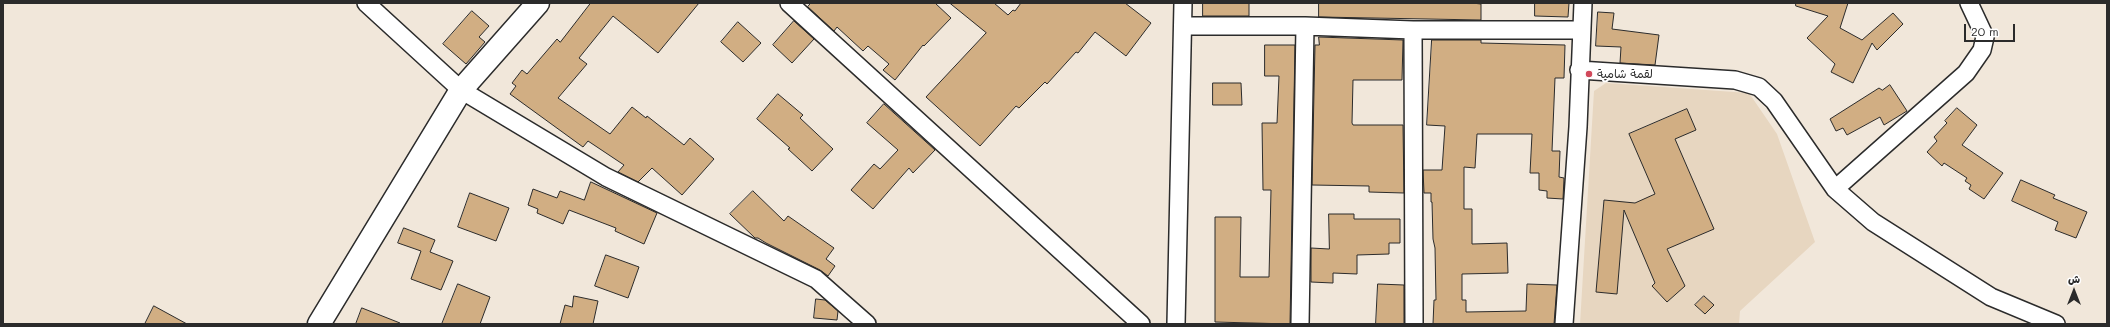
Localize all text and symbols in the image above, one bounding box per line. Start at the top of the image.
scale bar [1966,16,2017,42]
text: 20 m [1971,23,1999,39]
place label: لقمة شامية [1597,67,1653,81]
marker: لقمة شامية [1584,69,1594,79]
north arrow [2054,271,2094,311]
text: ش [2068,271,2080,286]

